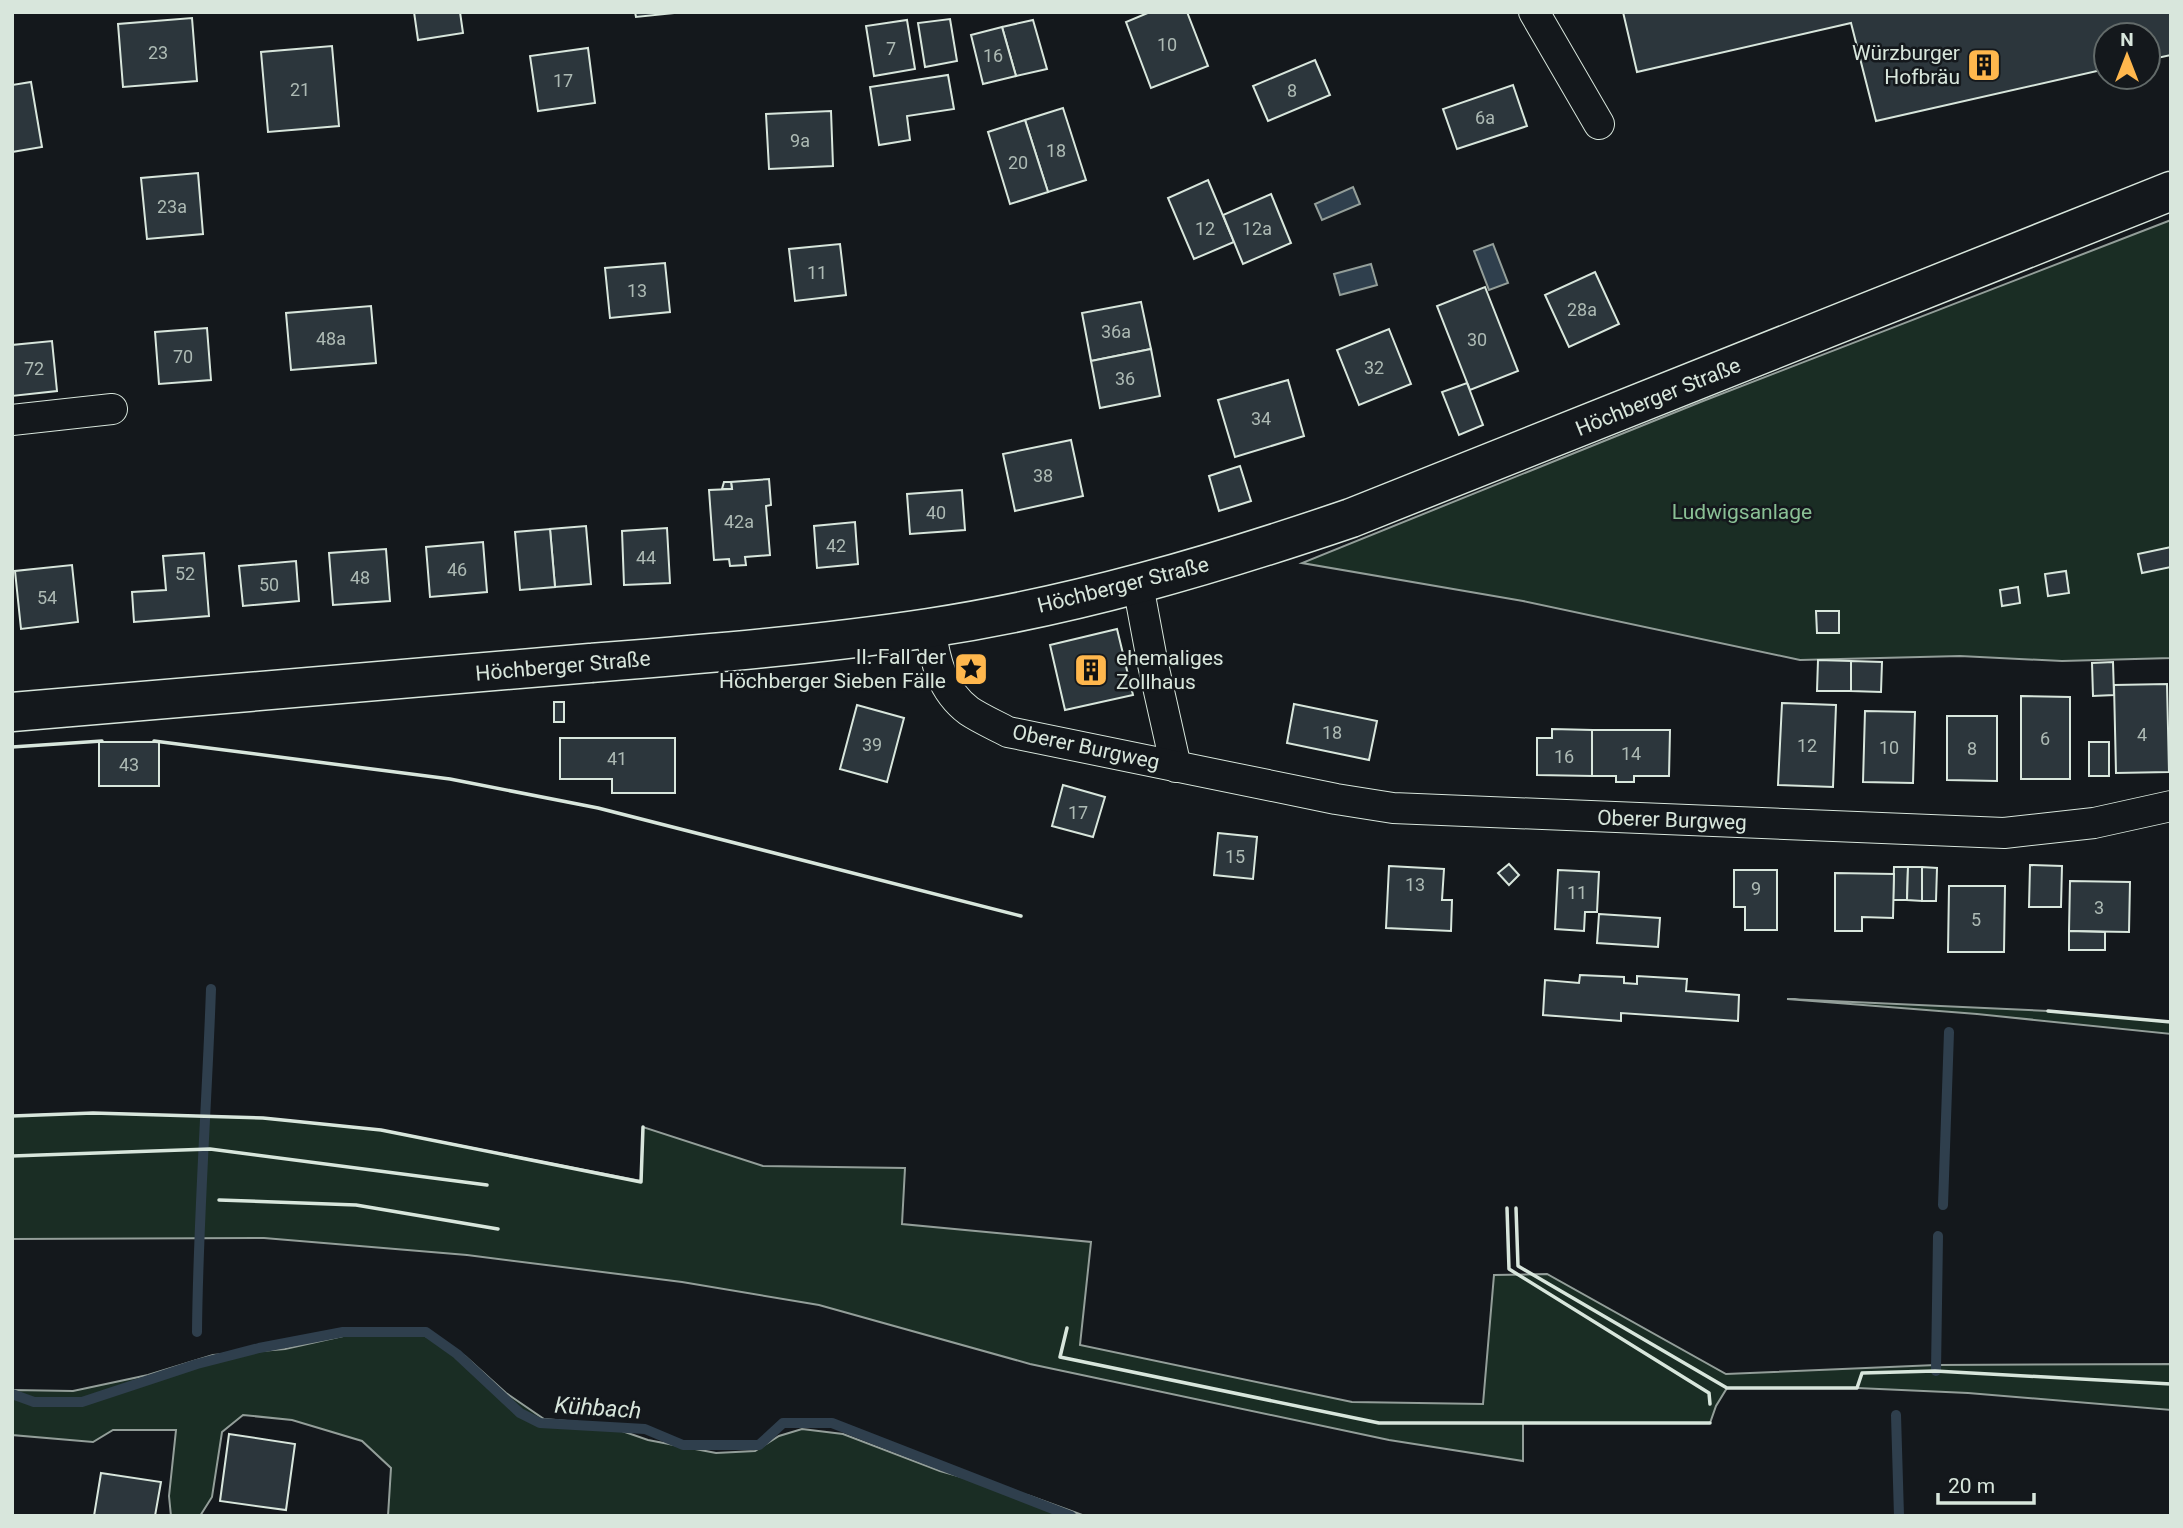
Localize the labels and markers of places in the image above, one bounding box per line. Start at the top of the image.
place label: Würzburger Hofbräu [1852,41,1960,89]
building icon: Würzburger Hofbräu [1965,46,2003,84]
place label: II. Fall der Höchberger Sieben Fälle [719,645,946,693]
place label: ehemaliges Zollhaus [1116,646,1224,694]
place icon: II. Fall der Höchberger Sieben Fälle [952,650,990,688]
building icon: ehemaliges Zollhaus [1072,651,1110,689]

